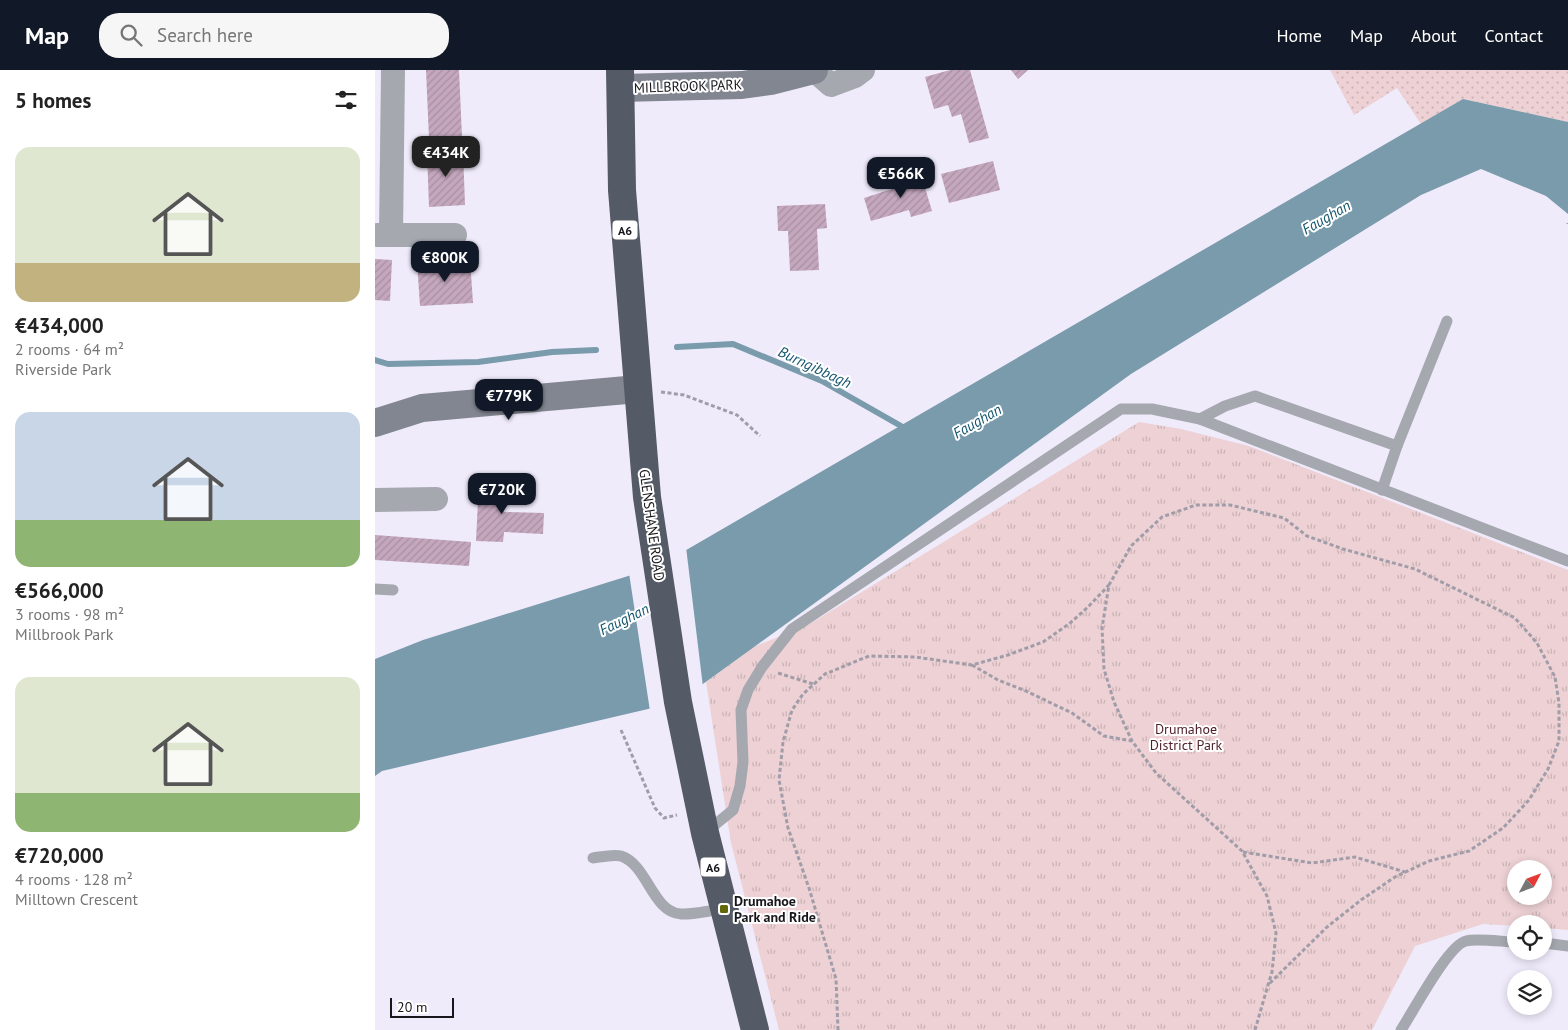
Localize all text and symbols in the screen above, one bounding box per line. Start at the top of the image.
search box [99,13,449,58]
text: Map [25,20,69,51]
icon: search [117,21,145,49]
text: Search here [157,23,253,47]
text: Home [1276,24,1322,47]
text: Map [1350,24,1383,47]
text: About [1411,24,1457,47]
text: Contact [1485,24,1543,47]
street label: MILLBROOK PARK [633,75,743,97]
icon: filters [332,86,360,114]
text: 5 homes [15,87,91,114]
pin: €434K [411,136,481,178]
text: €434K [423,142,469,162]
pin: €566K [866,156,936,199]
text: €566K [878,163,924,183]
icon: home [143,179,233,269]
water label: Faughan [1298,195,1354,238]
road number: A6 [613,220,637,240]
pin: €800K [410,240,480,283]
text: €800K [422,247,468,267]
text: €434,000 [15,312,104,339]
text: 2 rooms · 64 m² [15,339,124,359]
water label: Burngibbagh [775,342,855,392]
text: Riverside Park [15,359,111,379]
pin: €779K [474,378,544,421]
text: €779K [486,385,532,405]
water label: Faughan [949,399,1005,442]
icon: home [143,444,233,534]
street label: GLENSHANE ROAD [635,468,669,582]
pin: €720K [467,472,537,515]
text: €720K [479,479,525,499]
text: €566,000 [15,577,104,604]
water label: Faughan [596,599,652,639]
text: 3 rooms · 98 m² [15,604,124,624]
text: Millbrook Park [15,624,113,644]
icon: home [143,709,233,799]
park label: Drumahoe District Park [1150,720,1223,754]
text: €720,000 [15,842,104,869]
road number: A6 [701,858,725,876]
north arrow [1507,860,1553,905]
map controls [1507,860,1552,1015]
text: 4 rooms · 128 m² [15,869,133,889]
text: Milltown Crescent [15,889,138,909]
place label: Drumahoe Park and Ride [734,892,816,926]
marker: Drumahoe Park and Ride [718,903,730,915]
button: locate [1507,915,1552,960]
button: layers [1507,970,1552,1015]
scale bar [390,995,454,1018]
text: 20 m [397,998,427,1016]

